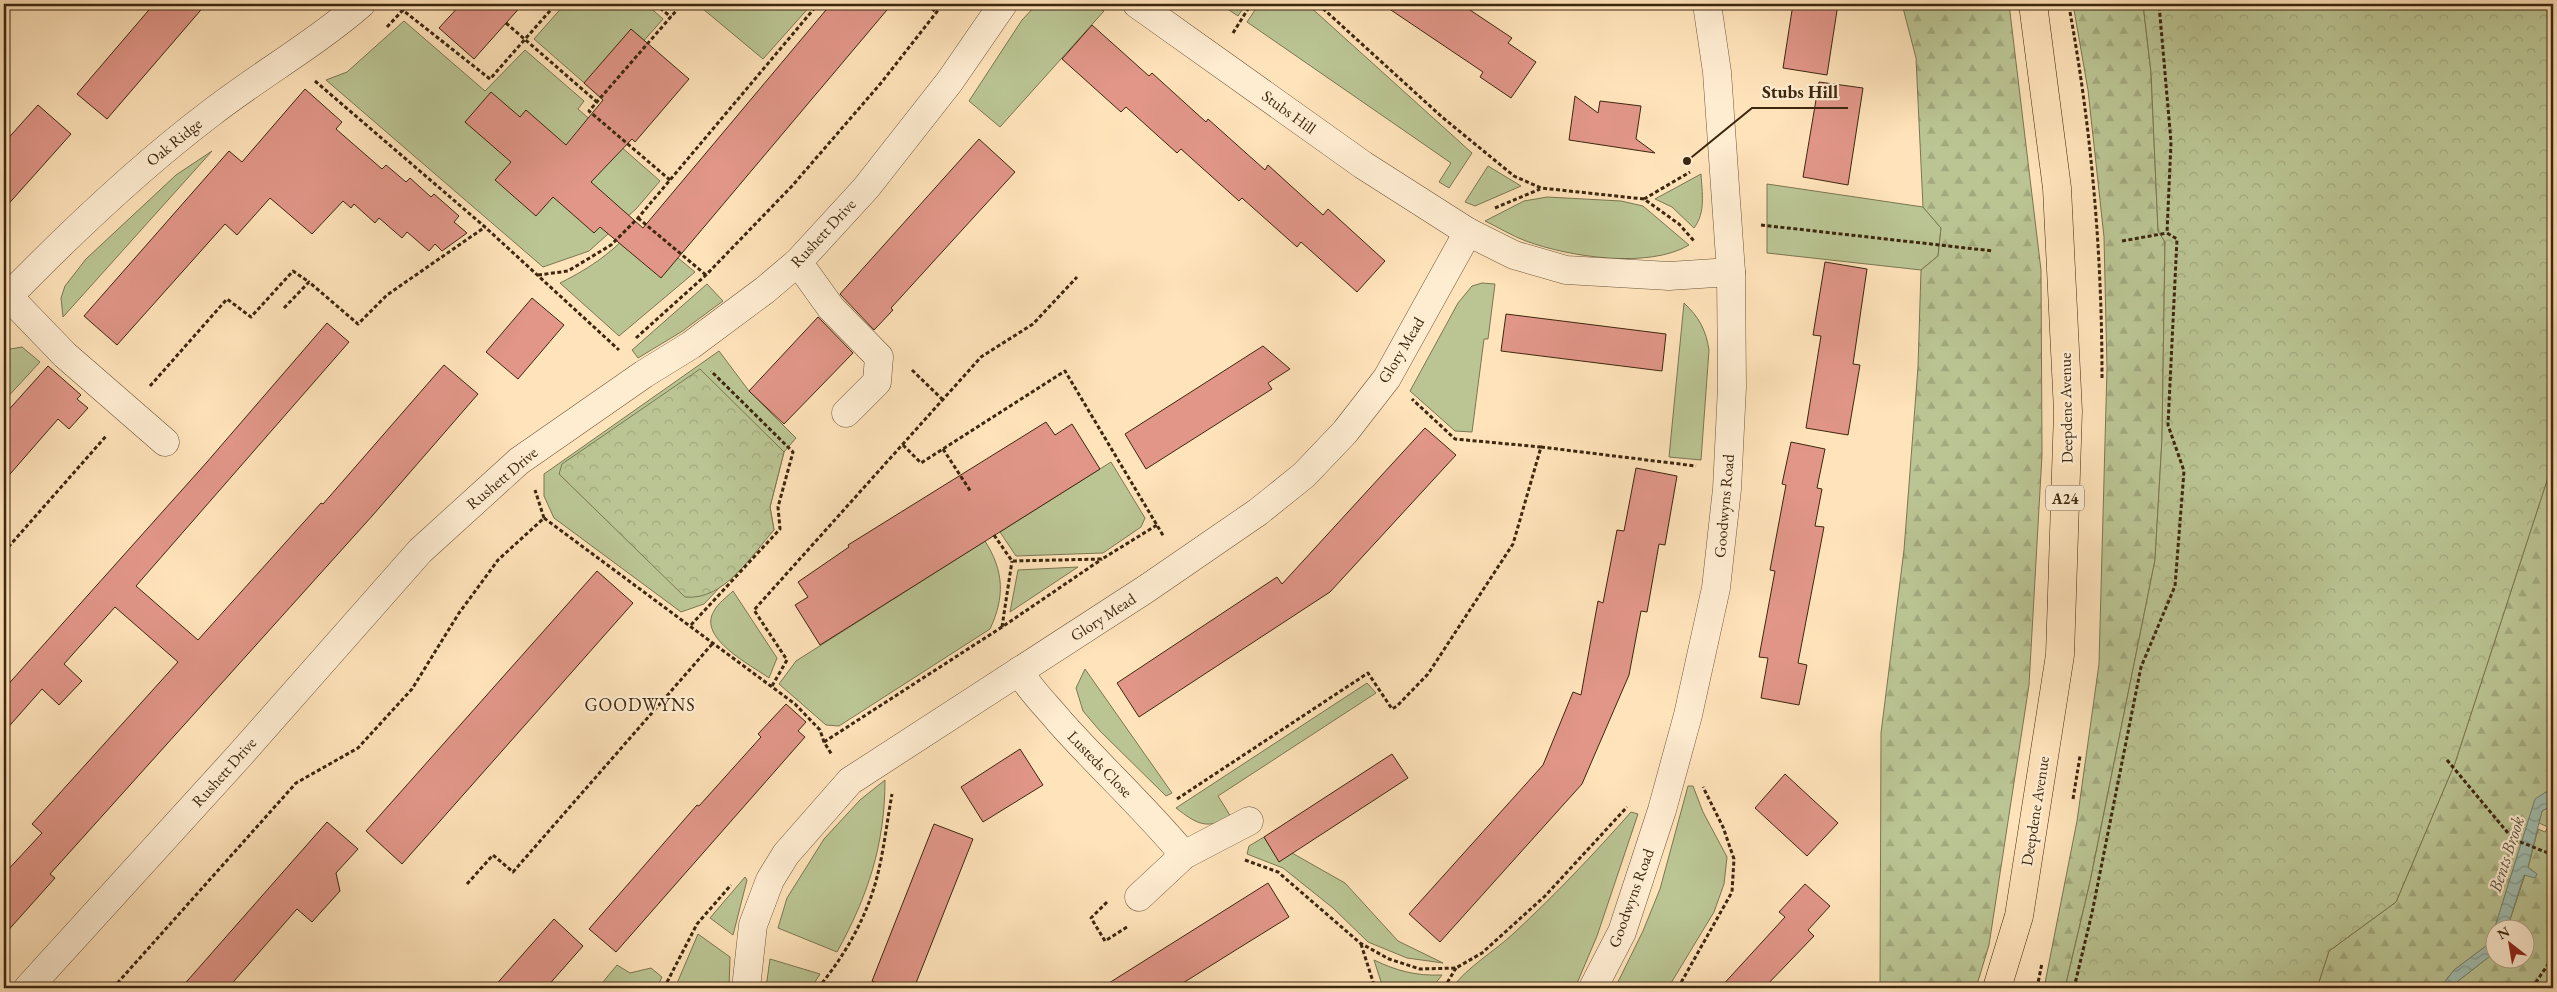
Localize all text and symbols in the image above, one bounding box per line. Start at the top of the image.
callout: Stubs Hill [1752,75,1848,108]
text: Stubs Hill [1762,80,1838,103]
street label: Stubs Hill [1258,85,1320,139]
street label: Oak Ridge [142,113,206,171]
street label: Rushett Drive [786,194,860,272]
street label: Glory Mead [1373,312,1429,387]
street label: Deepdene Avenue [2055,352,2077,464]
street label: Rushett Drive [462,442,542,514]
street label: Goodwyns Road [1709,452,1739,559]
road number: A24 [2046,486,2084,510]
street label: Glory Mead [1066,588,1140,646]
district label: GOODWYNS [584,693,696,716]
street label: Lusteds Close [1063,726,1137,802]
street label: Rushett Drive [187,733,261,811]
street label: Deepdene Avenue [2016,755,2054,867]
water label: Bents Brook [2483,813,2529,896]
street label: Goodwyns Road [1603,845,1659,950]
north arrow [2484,920,2534,970]
text: N [2494,922,2513,943]

